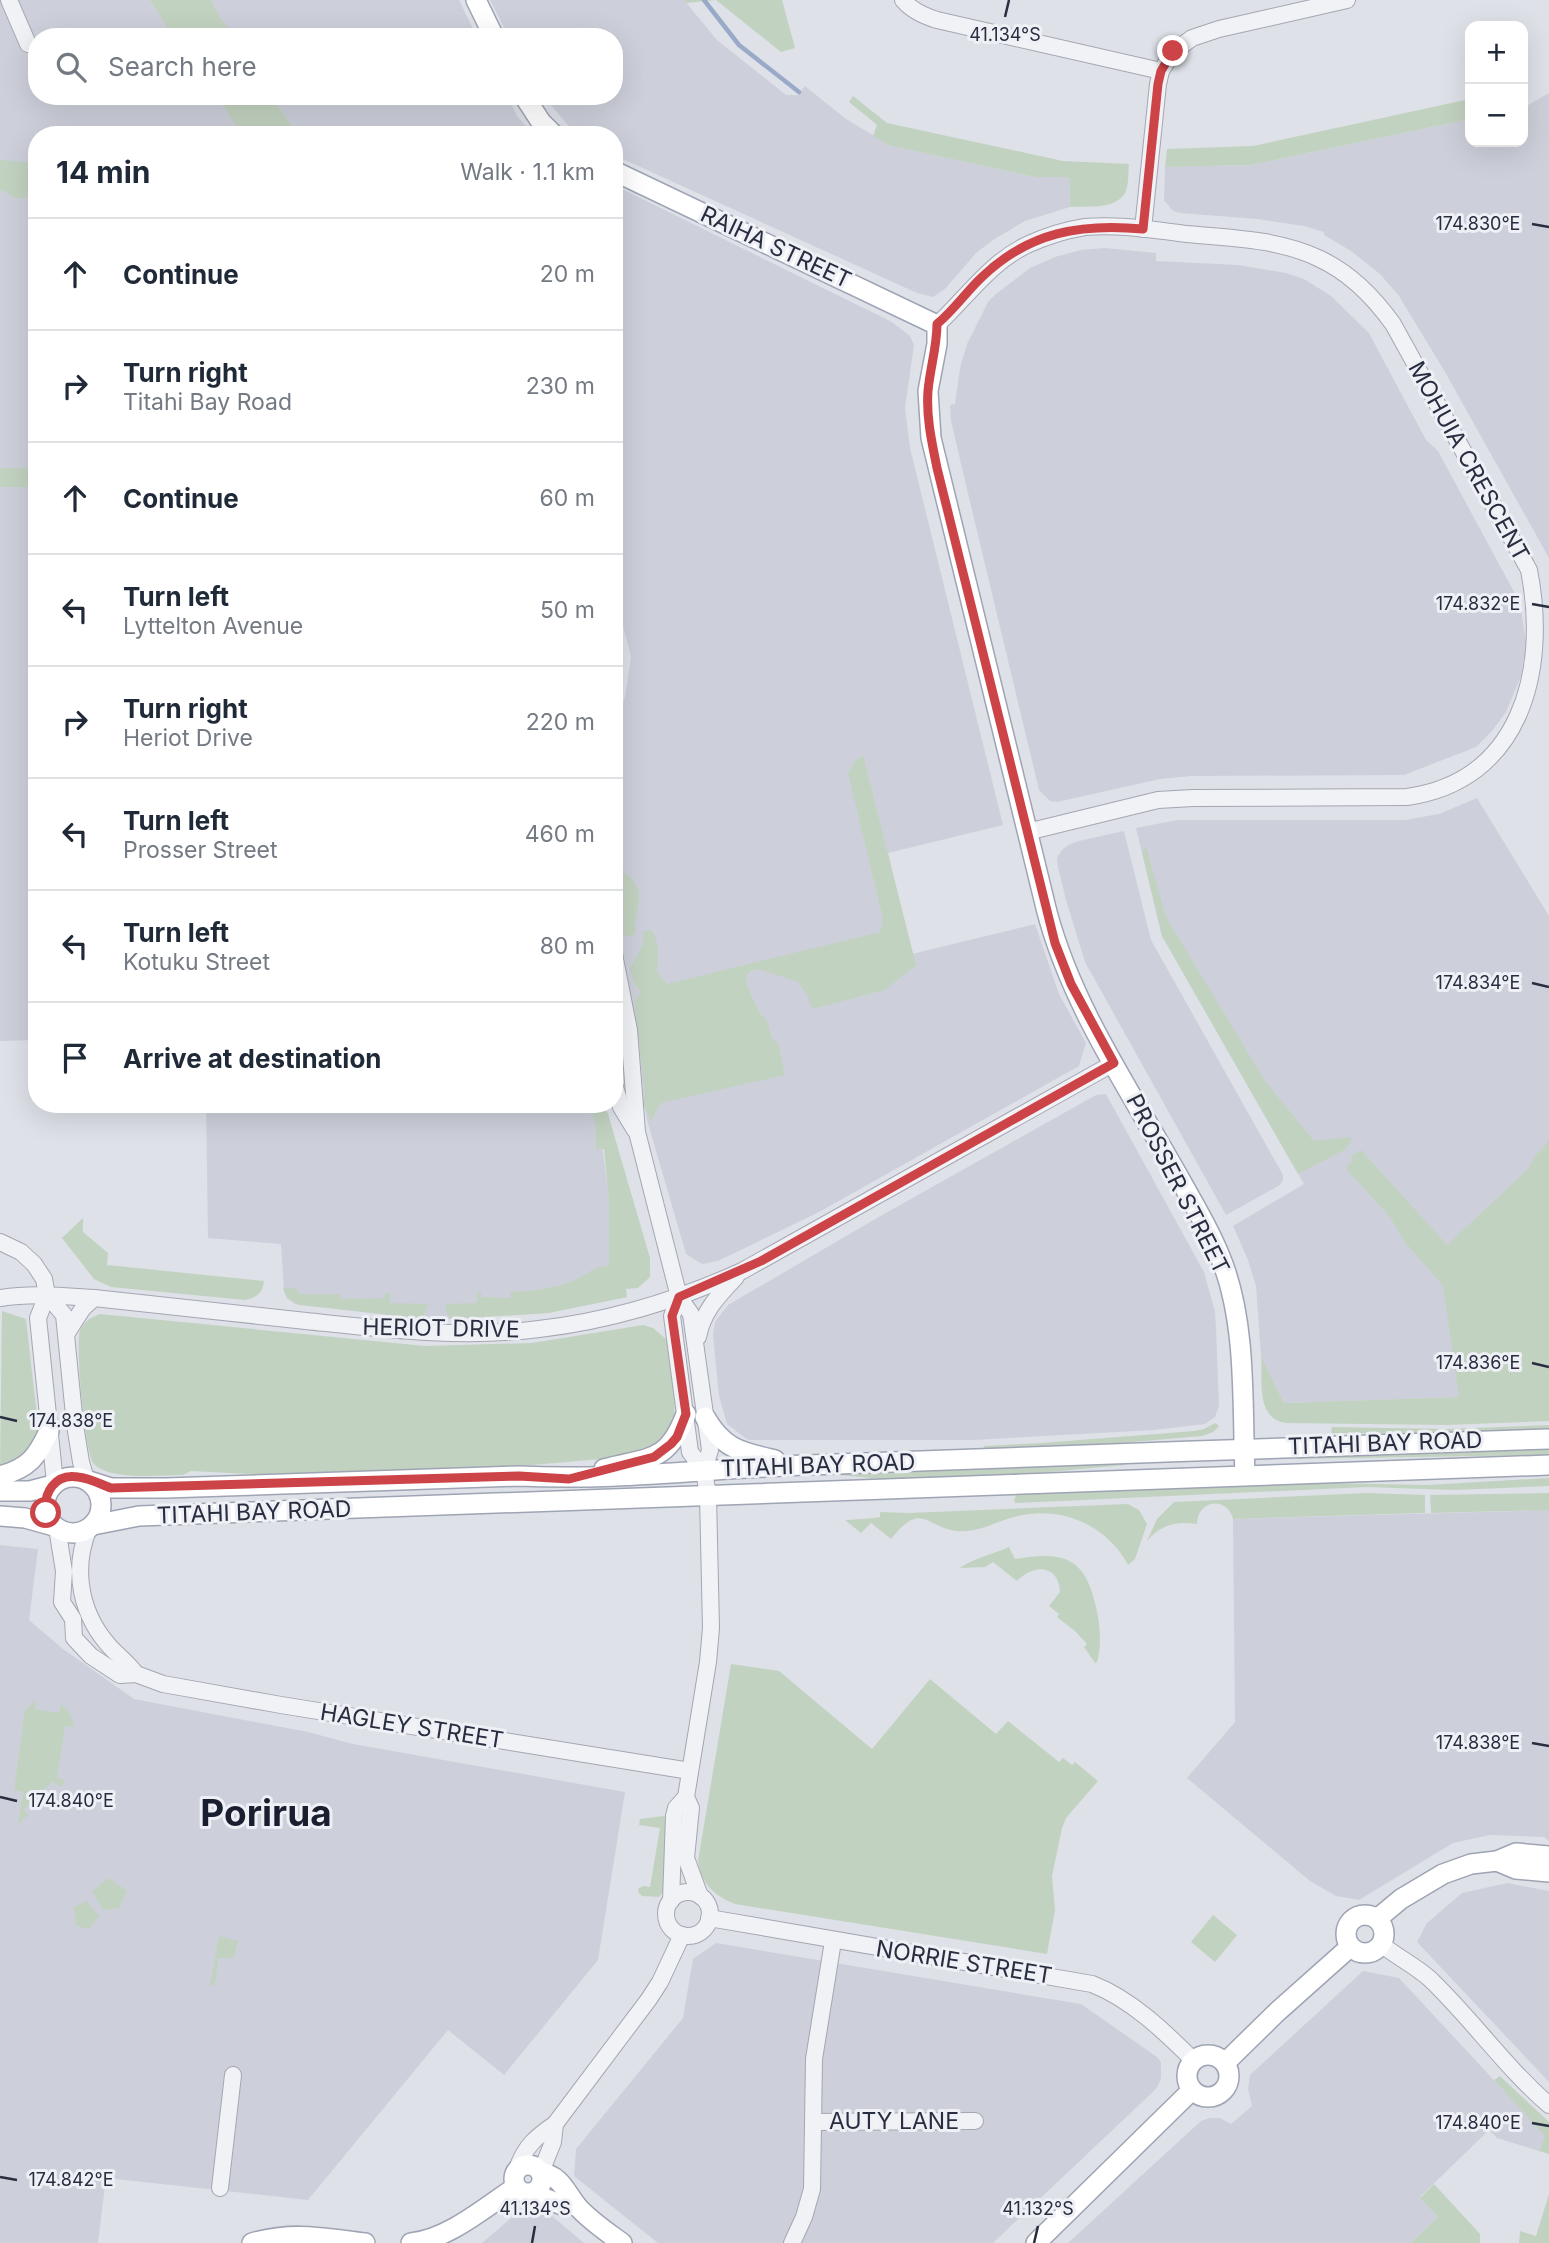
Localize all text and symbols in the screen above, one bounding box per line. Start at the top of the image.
map controls [1465,21,1528,147]
button: + [1465,21,1528,84]
text: 41.134°S [969,24,1041,45]
search box [28,28,623,105]
route end [1157,35,1188,66]
icon: search [52,48,90,86]
text: Search here [108,51,257,82]
button: − [1465,84,1528,147]
text: 14 min [56,154,151,190]
text: Walk · 1.1 km [460,158,595,186]
street label: RAIHA STREET [696,200,856,294]
text: 174.830°E [1436,213,1520,234]
icon: ahead [56,255,94,293]
text: Continue [123,259,239,290]
text: 20 m [540,260,595,288]
street label: MOHUIA CRESCENT [1402,356,1536,566]
text: Turn right [123,357,248,388]
icon: right [56,367,94,405]
text: 230 m [526,372,595,400]
text: Titahi Bay Road [123,388,292,416]
icon: ahead [56,479,94,517]
text: Continue [123,483,239,514]
text: 60 m [540,484,595,512]
text: Turn left [123,581,229,612]
icon: left [56,591,94,629]
text: 174.832°E [1436,593,1520,614]
text: 50 m [540,596,595,624]
text: Lyttelton Avenue [123,612,303,640]
text: Turn right [123,693,248,724]
icon: right [56,703,94,741]
text: 220 m [526,708,595,736]
text: Heriot Drive [123,724,253,752]
text: Turn left [123,805,229,836]
icon: left [56,815,94,853]
text: 460 m [525,820,595,848]
text: Prosser Street [123,836,277,864]
text: Turn left [123,917,229,948]
icon: left [56,927,94,965]
text: 80 m [540,932,595,960]
text: Kotuku Street [123,948,270,976]
text: 174.834°E [1436,972,1520,993]
icon: arrive [56,1039,94,1077]
text: Arrive at destination [123,1043,382,1074]
street label: PROSSER STREET [1120,1089,1236,1279]
street label: HERIOT DRIVE [362,1313,520,1343]
text: 174.836°E [1436,1352,1520,1373]
text: 174.838°E [29,1410,113,1431]
street label: TITAHI BAY ROAD [1287,1426,1483,1460]
street label: TITAHI BAY ROAD [720,1448,916,1482]
street label: TITAHI BAY ROAD [156,1495,352,1529]
route start [30,1497,61,1528]
street label: HAGLEY STREET [318,1698,506,1754]
text: 174.838°E [1436,1732,1520,1753]
text: 174.840°E [28,1790,114,1811]
district label: Porirua [200,1790,332,1835]
street label: NORRIE STREET [874,1934,1054,1990]
street label: AUTY LANE [829,2107,959,2135]
text: 174.840°E [1435,2112,1521,2133]
text: 174.842°E [28,2169,114,2190]
text: 41.134°S [499,2198,571,2219]
text: 41.132°S [1002,2198,1074,2219]

